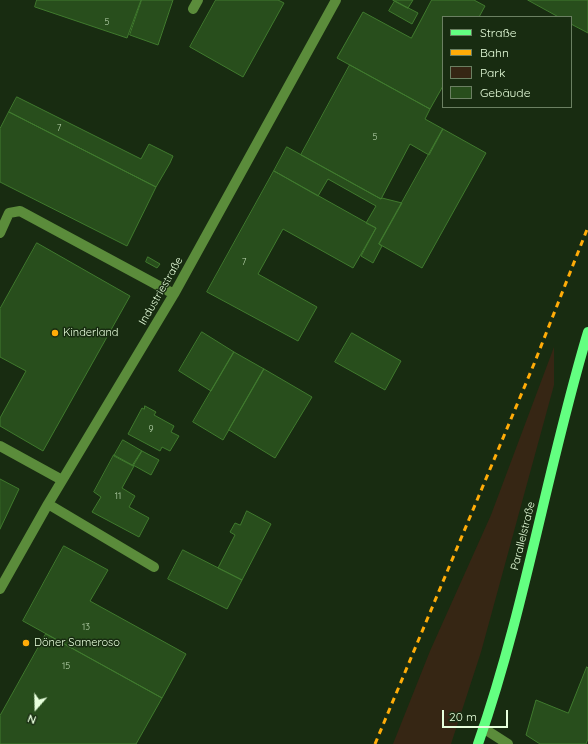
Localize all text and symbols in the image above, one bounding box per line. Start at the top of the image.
legend [442,16,572,108]
house number: 5 [105,17,109,27]
text: Straße [480,25,517,40]
text: Bahn [480,45,509,60]
text: Park [480,65,505,80]
text: Gebäude [480,85,530,100]
house number: 7 [57,123,61,133]
house number: 5 [373,132,377,142]
street label: Industriestraße [136,255,186,327]
house number: 7 [242,257,246,267]
place label: Kinderland [63,326,118,340]
marker: Kinderland [50,328,60,338]
house number: 9 [148,424,154,434]
house number: 11 [115,491,121,501]
street label: Parallelstraße [508,500,538,572]
house number: 13 [82,622,90,632]
place label: Döner Sameroso [34,636,120,650]
marker: Döner Sameroso [21,638,31,648]
house number: 15 [62,661,70,671]
north arrow [16,688,56,728]
scale bar [444,702,510,728]
text: 20 m [449,709,477,724]
text: N [26,711,38,727]

